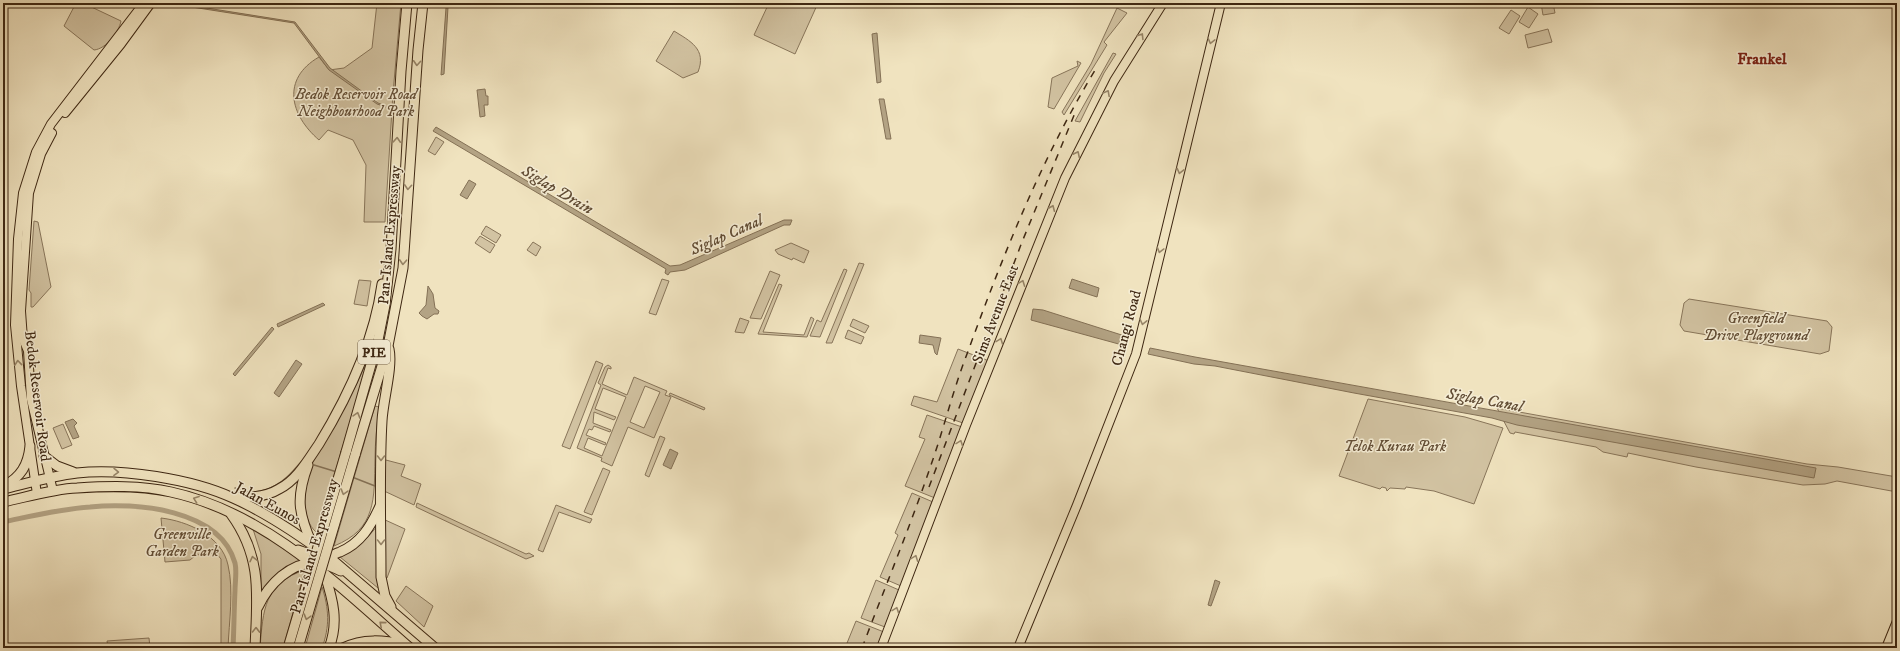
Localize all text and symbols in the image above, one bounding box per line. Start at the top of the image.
one-way arrow [1136,33,1144,40]
one-way arrow [1208,38,1216,44]
district label: Frankel [1737,49,1788,69]
one-way arrow [412,60,421,66]
park label: Bedok Reservoir Road Neighbourhood Park [294,85,420,121]
one-way arrow [1102,90,1110,97]
one-way arrow [393,137,401,143]
one-way arrow [1072,151,1080,158]
water label: Siglap Drain [517,160,597,219]
street label: Pan-Island Expressway [374,164,405,306]
one-way arrow [1176,167,1185,174]
one-way arrow [403,184,412,190]
one-way arrow [1048,205,1056,212]
water label: Siglap Canal [686,209,767,260]
one-way arrow [1156,247,1165,254]
one-way arrow [399,259,407,265]
street label: Sims Avenue East [968,262,1023,366]
one-way arrow [1018,279,1026,286]
street label: Changi Road [1107,288,1146,368]
park label: Greenfield Drive Playground [1703,309,1811,345]
one-way arrow [1139,318,1148,325]
street label: Bedok Reservoir Road [20,330,55,463]
one-way arrow [996,338,1004,345]
road number: PIE [358,340,390,364]
one-way arrow [14,360,23,366]
water label: Siglap Canal [1444,383,1526,417]
one-way arrow [352,411,360,418]
park label: Telok Kurau Park [1344,437,1447,456]
one-way arrow [955,440,963,447]
one-way arrow [377,455,385,461]
one-way arrow [113,468,119,476]
street label: Pan-Island Expressway [286,475,343,616]
street label: Jalan Eunos [230,477,304,529]
one-way arrow [340,489,349,496]
one-way arrow [193,495,200,504]
park label: Greenville Garden Park [145,525,219,561]
one-way arrow [377,539,385,545]
one-way arrow [911,555,919,562]
one-way arrow [250,556,258,562]
one-way arrow [891,607,899,614]
one-way arrow [303,613,312,620]
one-way arrow [379,622,387,629]
one-way arrow [252,627,260,633]

